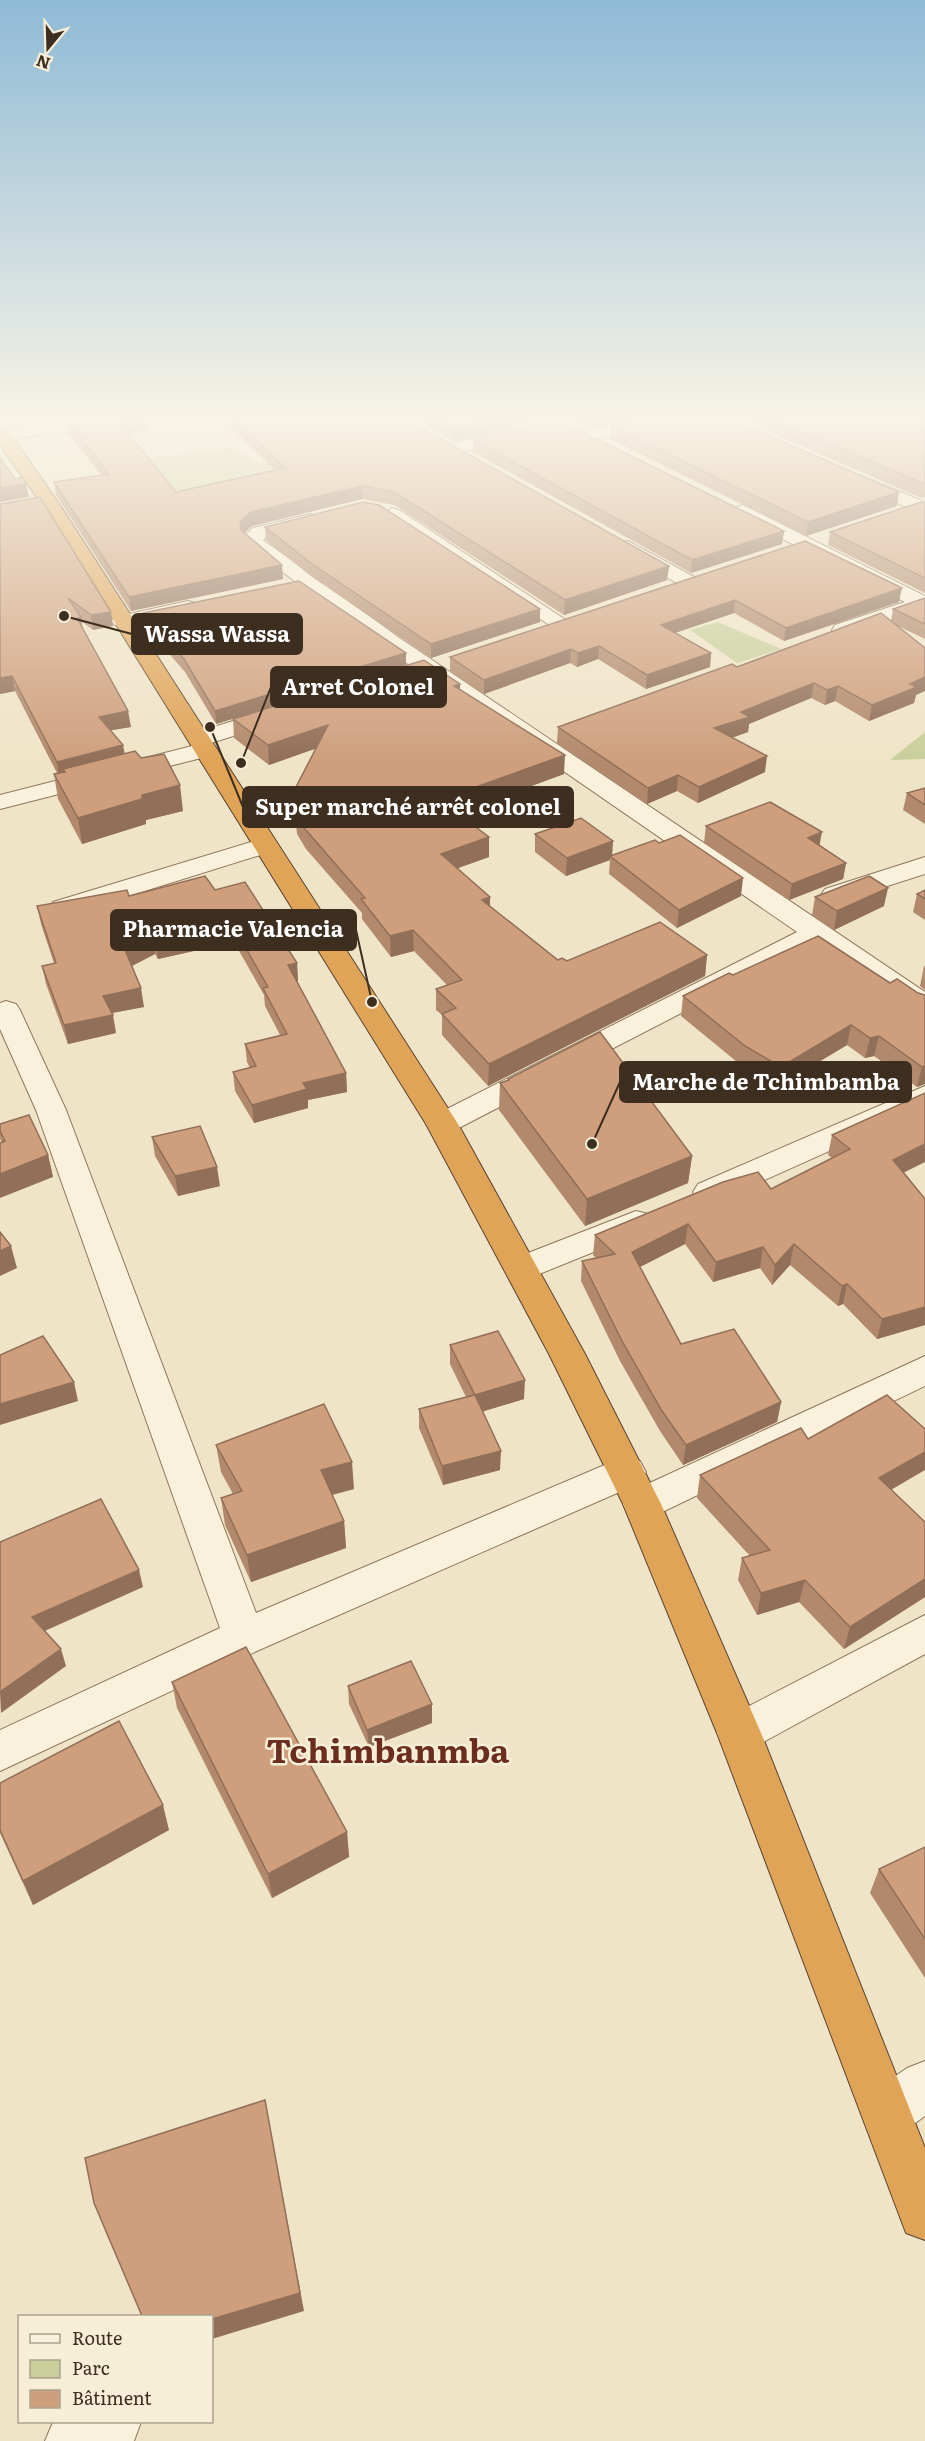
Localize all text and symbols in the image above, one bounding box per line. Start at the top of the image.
north arrow [18,18,78,78]
text: N [33,50,53,77]
callout: Wassa Wassa [132,614,302,654]
text: Wassa Wassa [144,616,290,649]
callout: Arret Colonel [271,667,446,707]
text: Arret Colonel [282,669,434,702]
callout: Super marché arrêt colonel [243,787,573,827]
text: Super marché arrêt colonel [255,789,561,822]
callout: Pharmacie Valencia [111,910,356,950]
text: Pharmacie Valencia [123,911,344,944]
callout: Marche de Tchimbamba [620,1062,911,1102]
text: Marche de Tchimbamba [632,1064,900,1097]
district label: Tchimbanmba [267,1724,510,1773]
legend [18,2315,213,2423]
text: Route [72,2324,122,2351]
text: Parc [72,2354,110,2381]
text: Bâtiment [72,2384,152,2411]

